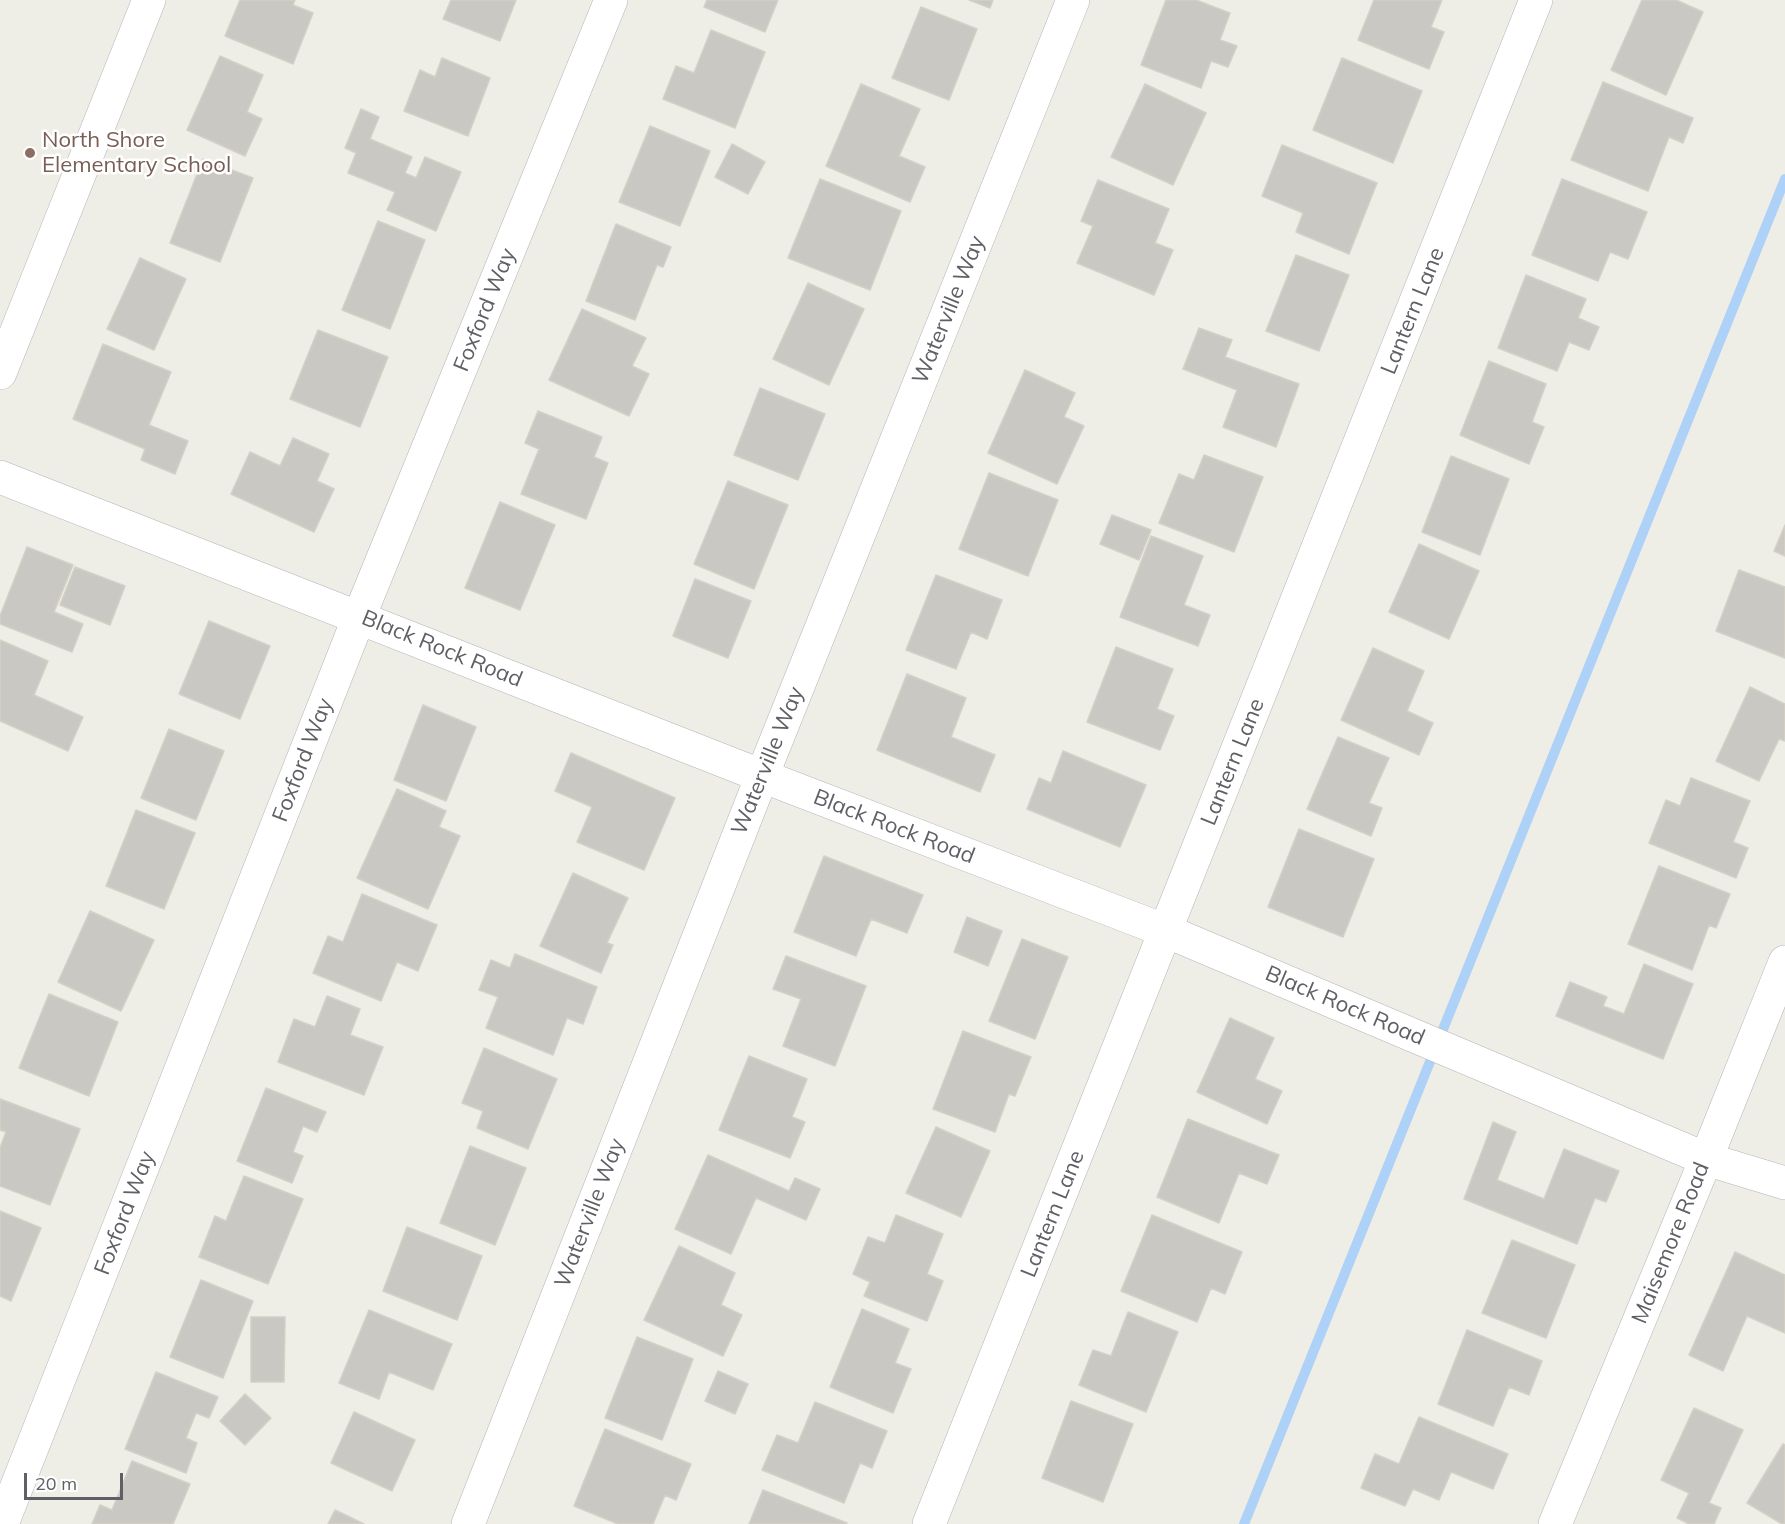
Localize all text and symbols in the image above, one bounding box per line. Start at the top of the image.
place label: North Shore Elementary School [42,127,231,178]
marker: North Shore Elementary School [23,146,37,160]
street label: Waterville Way [907,232,991,388]
street label: Lantern Lane [1376,244,1450,378]
street label: Foxford Way [448,245,522,375]
street label: Black Rock Road [358,605,526,693]
street label: Waterville Way [726,683,810,839]
street label: Foxford Way [267,694,339,826]
street label: Lantern Lane [1196,695,1270,829]
street label: Black Rock Road [810,784,978,870]
street label: Black Rock Road [1261,960,1429,1052]
street label: Waterville Way [549,1135,631,1291]
street label: Foxford Way [89,1147,161,1279]
street label: Lantern Lane [1016,1147,1090,1281]
street label: Maisemore Road [1627,1159,1715,1327]
scale bar [27,1461,126,1499]
text: 20 m [35,1472,77,1495]

